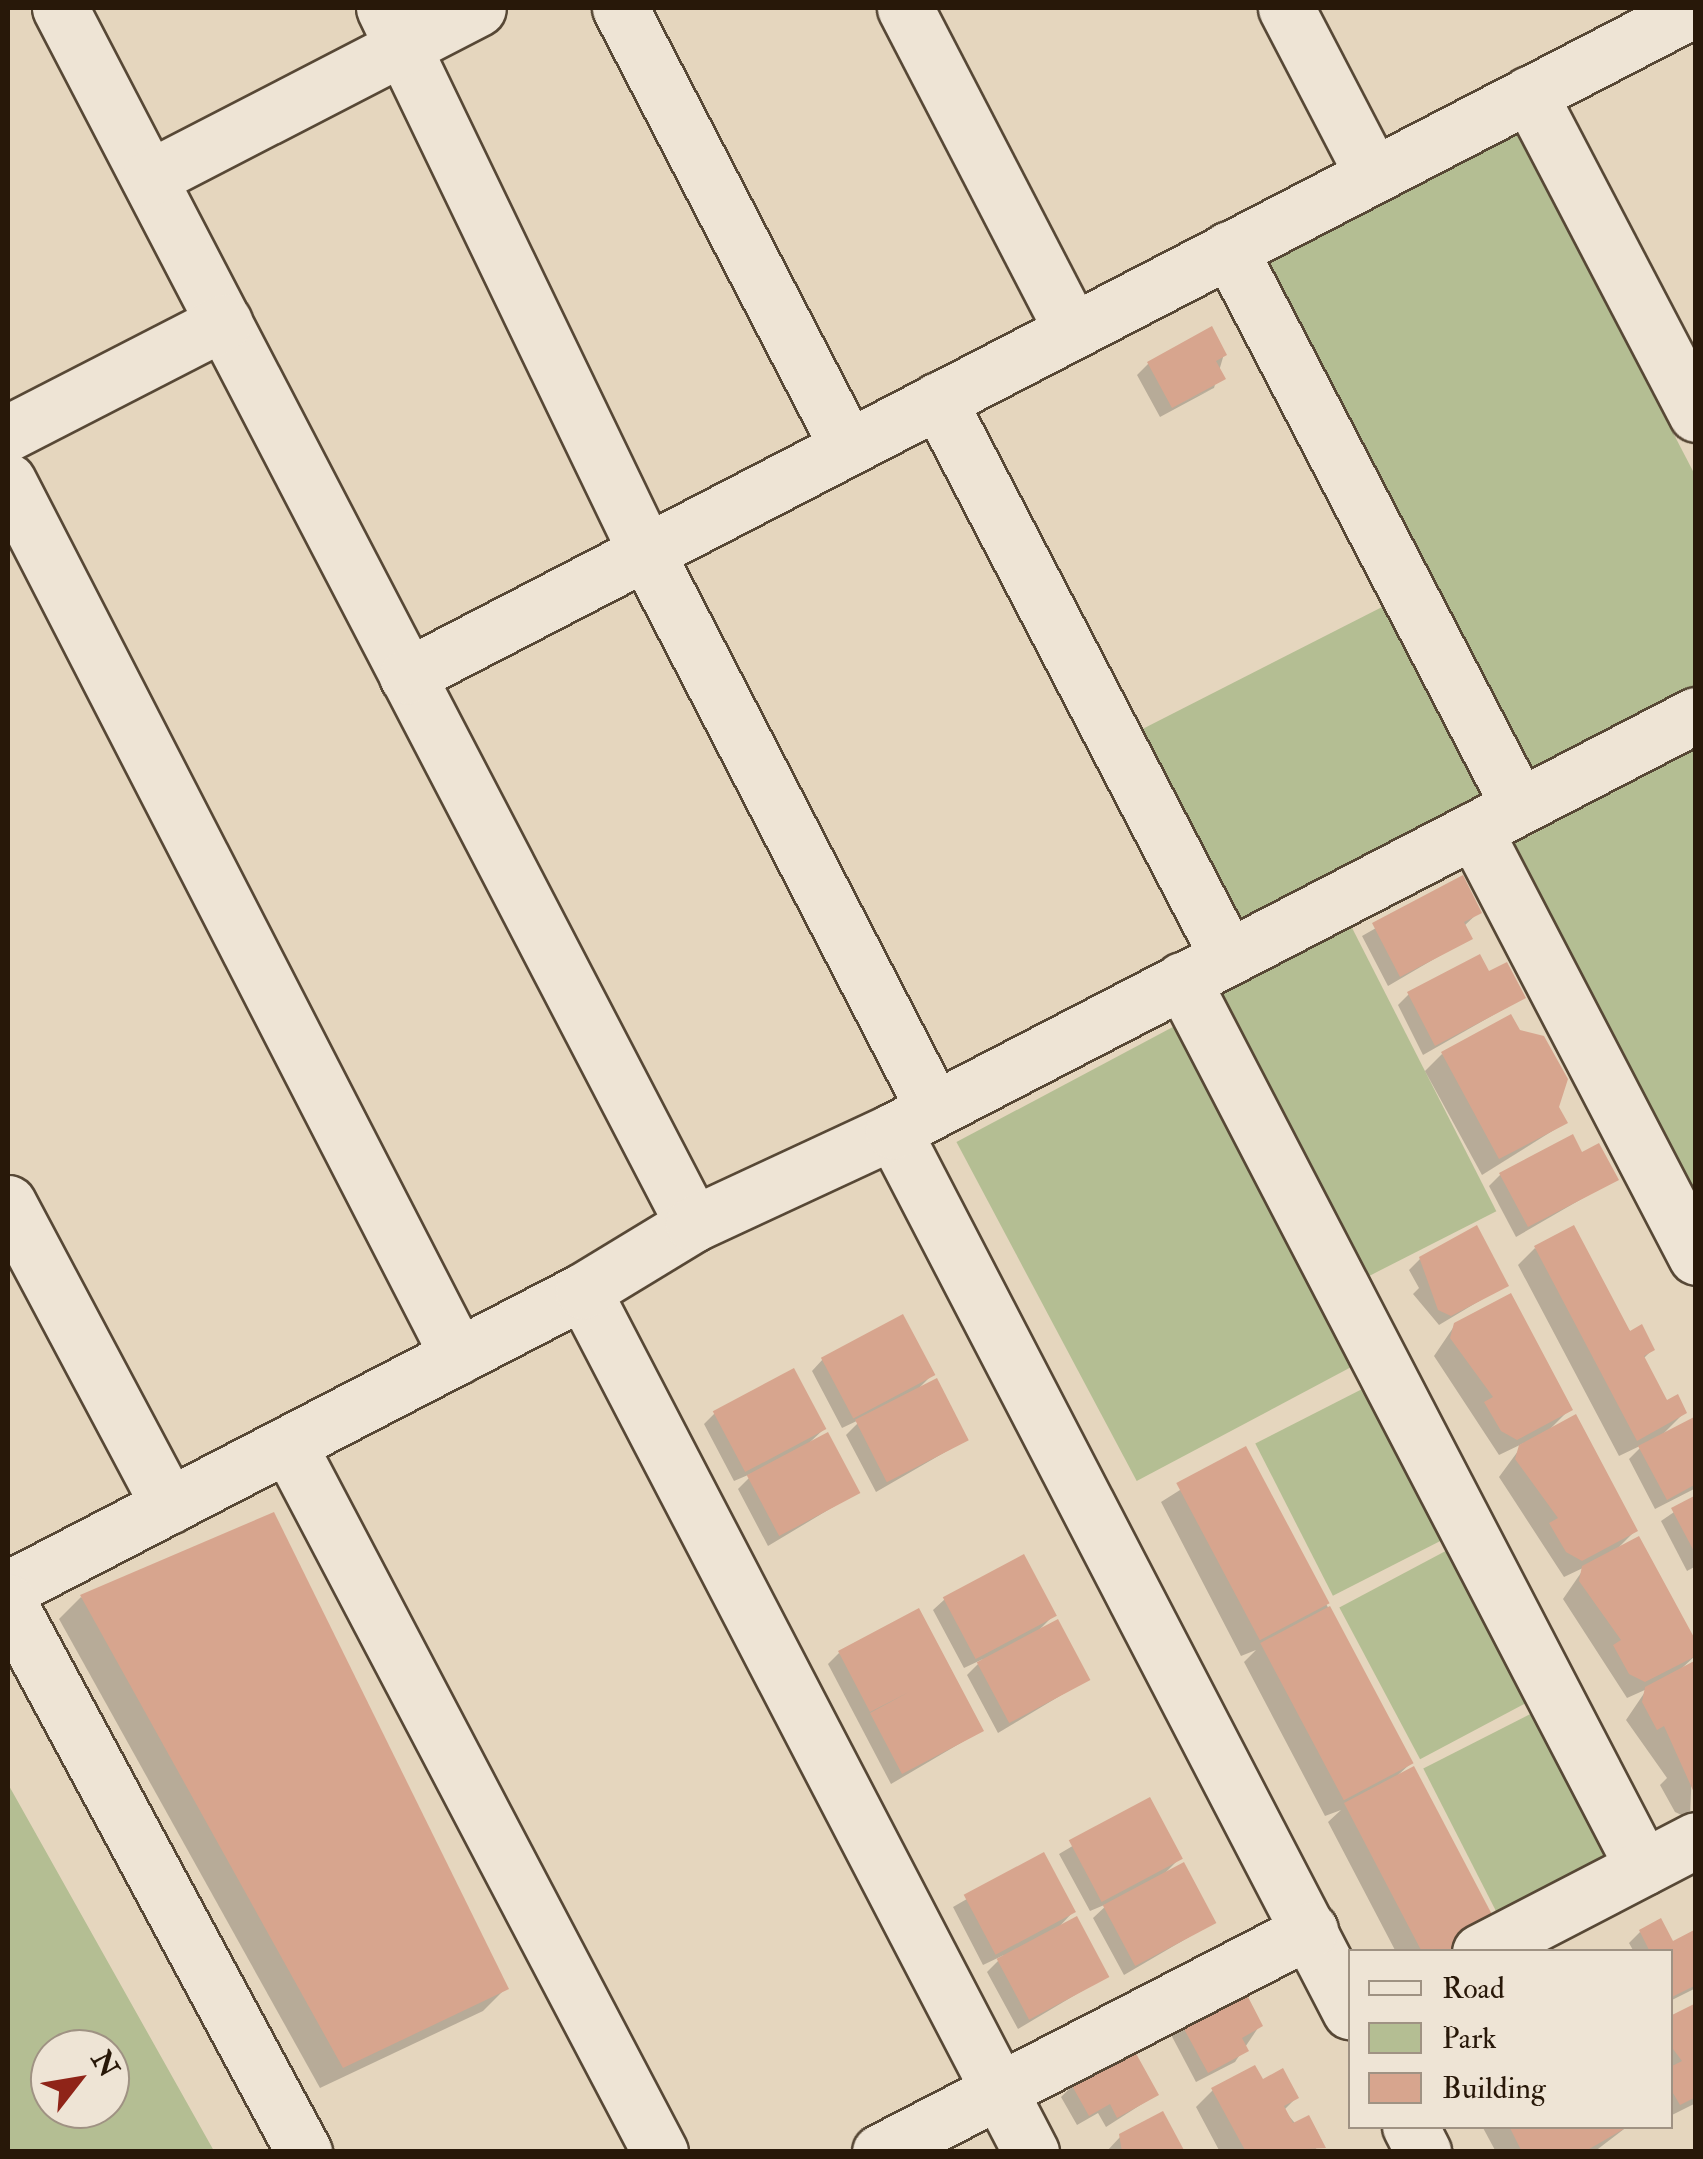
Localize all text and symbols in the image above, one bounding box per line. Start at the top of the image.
legend [1348,1949,1673,2129]
text: Road [1442,1970,1505,2007]
text: Park [1442,2020,1497,2057]
north arrow [30,2029,130,2129]
text: N [83,2045,126,2084]
text: Building [1442,2070,1546,2107]

